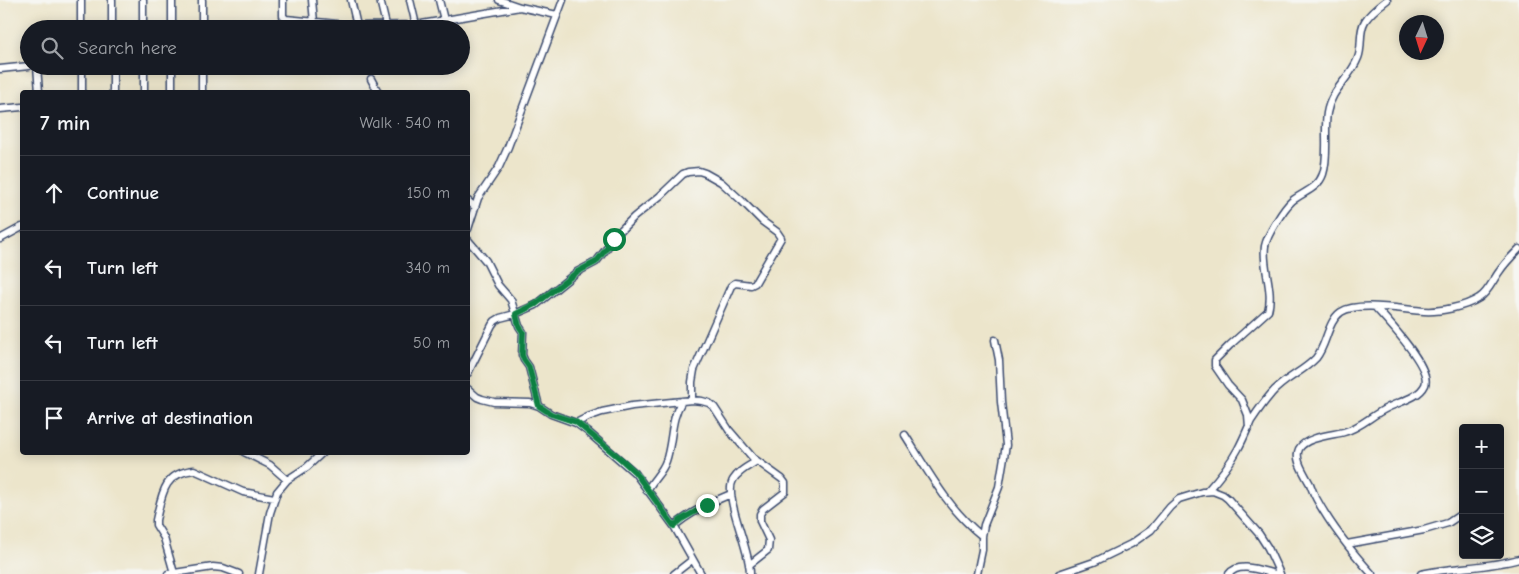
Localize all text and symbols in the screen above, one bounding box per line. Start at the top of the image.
north arrow [1399,15,1444,60]
search box [20,20,470,75]
icon: search [38,34,66,62]
text: Search here [78,37,177,59]
text: 7 min [40,111,90,135]
text: Walk · 540 m [359,114,450,132]
icon: ahead [40,179,68,207]
text: Continue [87,182,159,204]
text: 150 m [407,184,450,202]
route start [603,228,626,251]
icon: left [40,254,68,282]
text: Turn left [87,257,158,279]
text: 340 m [406,259,450,277]
icon: left [40,329,68,357]
text: Turn left [87,332,158,354]
text: 50 m [413,334,450,352]
icon: arrive [40,404,68,432]
text: Arrive at destination [87,407,253,429]
map controls [1459,424,1504,559]
button: + [1459,424,1504,469]
button: − [1459,469,1504,514]
route end [696,494,719,517]
button: layers [1459,514,1504,559]

